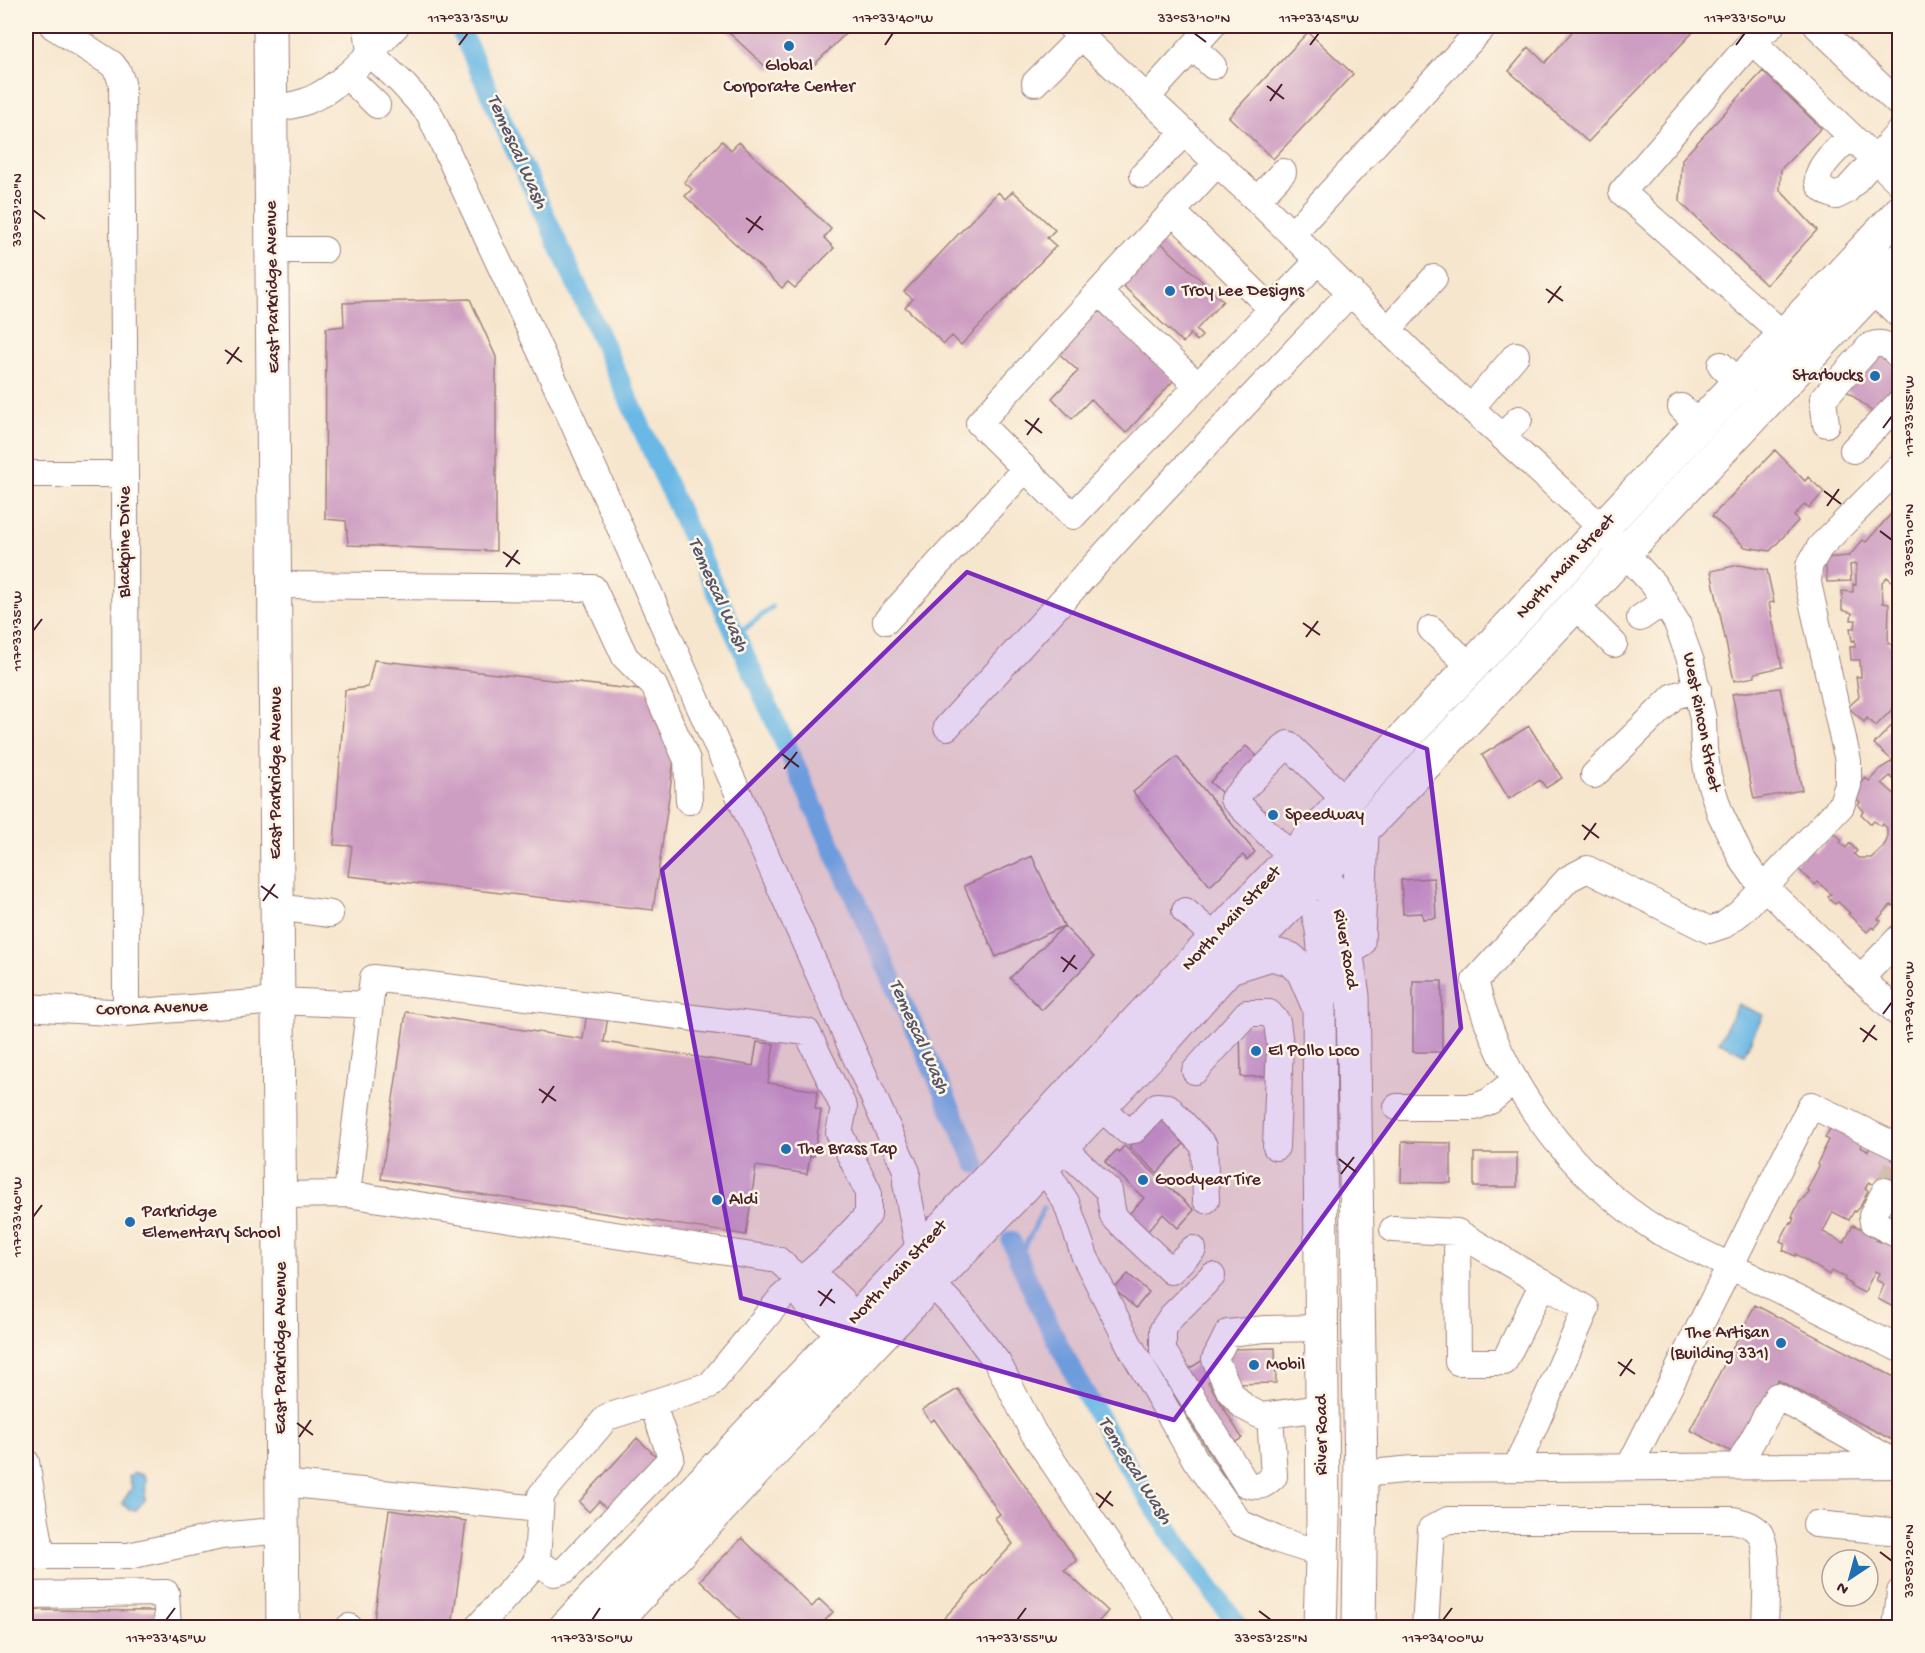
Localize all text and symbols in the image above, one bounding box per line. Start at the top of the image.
text: 117°33'35"W [427,10,509,28]
text: 117°33'40"W [852,10,934,28]
text: 33°53'10"N [1157,10,1230,28]
text: 117°33'45"W [1278,10,1359,28]
text: 117°33'50"W [1703,10,1786,28]
marker: Global Corporate Center [782,39,796,53]
place label: Global Corporate Center [723,56,856,98]
water label: Temescal Wash [480,91,552,213]
text: 33°53'20"N [9,173,27,248]
street label: East Parkridge Avenue [261,200,285,373]
place label: Troy Lee Designs [1181,281,1306,302]
marker: Troy Lee Designs [1163,284,1177,298]
place label: Starbucks [1792,366,1864,387]
marker: Starbucks [1868,369,1882,383]
text: 117°33'55"W [1901,375,1919,457]
street label: Blackpine Drive [115,486,136,599]
text: 33°53'10"N [1901,504,1919,577]
street label: North Main Street [1512,509,1621,624]
water label: Temescal Wash [681,534,753,656]
text: 117°33'35"W [9,590,27,672]
street label: West Rincon Street [1677,651,1725,795]
street label: East Parkridge Avenue [266,686,287,859]
place label: Speedway [1285,805,1364,826]
marker: Speedway [1266,808,1280,822]
street label: North Main Street [1178,861,1287,976]
street label: River Road [1328,908,1363,992]
text: 117°34'00"W [1901,961,1919,1044]
water label: Temescal Wash [882,976,954,1098]
street label: Corona Avenue [96,997,209,1021]
place label: El Pollo Loco [1268,1041,1360,1062]
marker: El Pollo Loco [1249,1044,1263,1058]
place label: The Brass Tap [797,1139,897,1160]
marker: The Brass Tap [779,1142,793,1156]
place label: Goodyear Tire [1155,1170,1262,1191]
marker: Goodyear Tire [1136,1173,1150,1187]
text: 117°33'40"W [9,1176,27,1258]
place label: Aldi [729,1190,758,1211]
marker: Aldi [710,1193,724,1207]
place label: Parkridge Elementary School [141,1202,281,1244]
marker: Parkridge Elementary School [123,1215,137,1229]
street label: North Main Street [844,1215,953,1330]
street label: East Parkridge Avenue [271,1261,292,1434]
place label: The Artisan (Building 331) [1670,1323,1769,1365]
marker: The Artisan (Building 331) [1774,1336,1788,1350]
place label: Mobil [1266,1355,1305,1376]
marker: Mobil [1247,1358,1261,1372]
street label: River Road [1312,1393,1333,1475]
water label: Temescal Wash [1092,1413,1177,1530]
text: 33°53'20"N [1901,1524,1919,1599]
north arrow [1820,1548,1880,1608]
text: N [1833,1576,1853,1598]
text: 117°33'45"W [125,1630,206,1648]
text: 117°33'50"W [550,1630,633,1648]
text: 117°33'55"W [976,1630,1058,1648]
text: 33°53'25"N [1233,1630,1308,1648]
text: 117°34'00"W [1401,1630,1484,1648]

